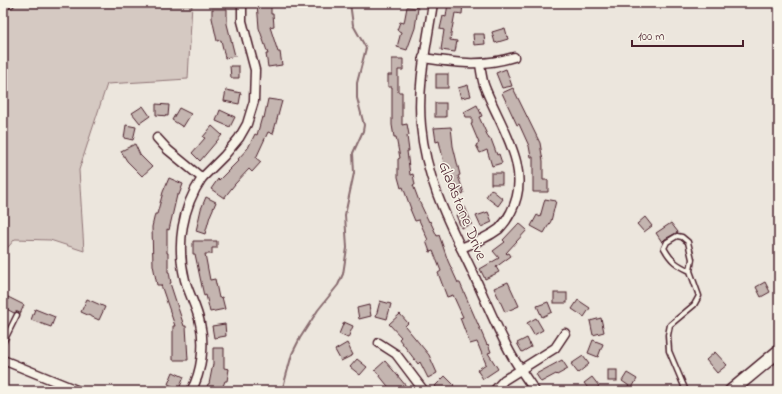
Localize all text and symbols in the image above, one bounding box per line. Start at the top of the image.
scale bar [632,22,743,48]
text: 100 m [638,28,665,46]
street label: Gladstone Drive [431,158,493,265]

